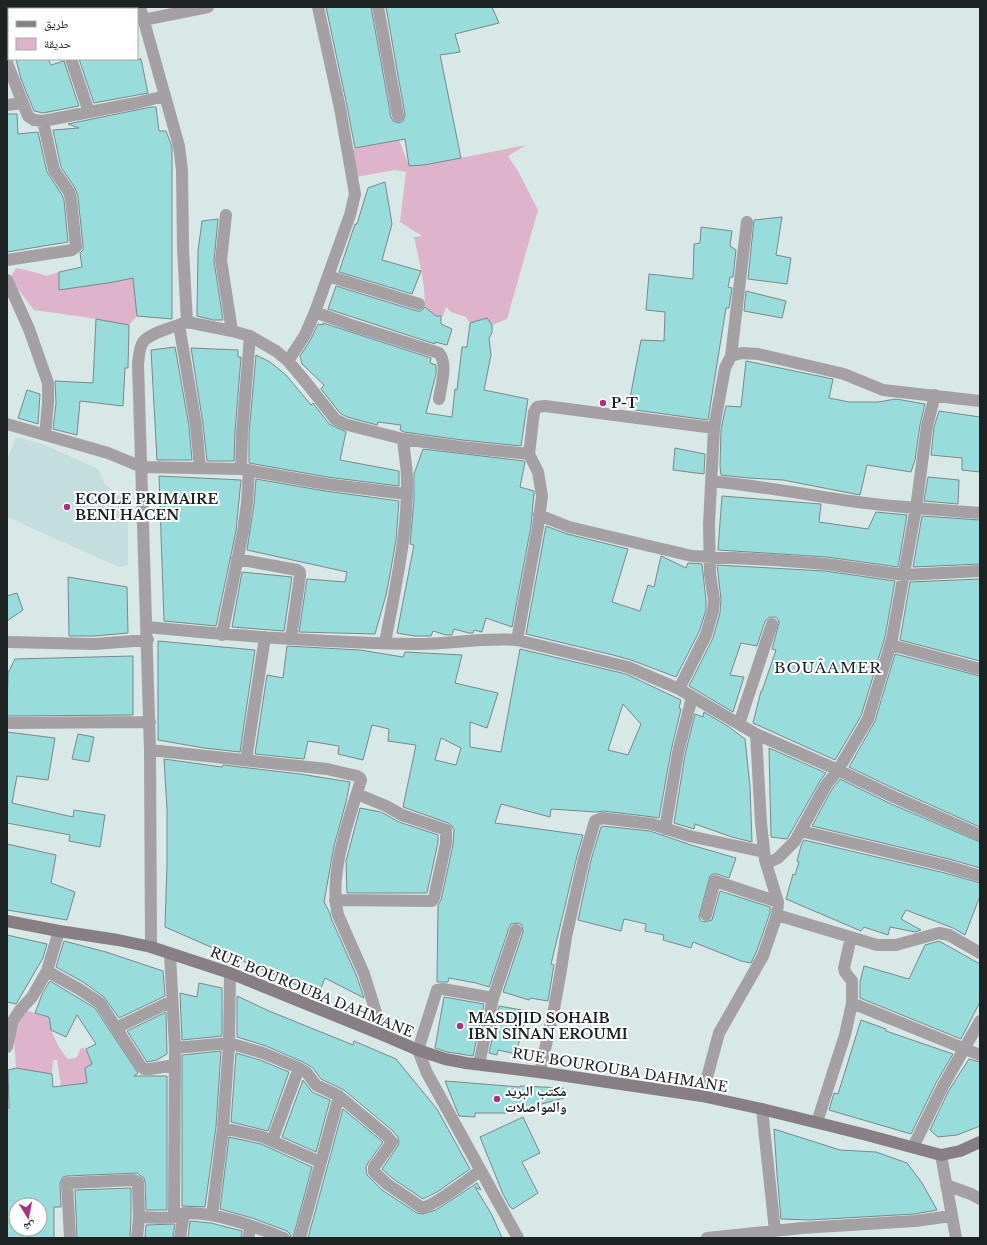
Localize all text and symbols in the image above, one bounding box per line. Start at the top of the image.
legend [8,8,138,60]
text: طريق [44,16,69,31]
text: حديقة [44,36,72,51]
place label: P-T [611,394,638,412]
marker: P-T [598,398,608,408]
place label: ECOLE PRIMAIRE BENI HACEN [75,490,218,524]
marker: ECOLE PRIMAIRE BENI HACEN [62,502,72,512]
district label: BOUÂAMER [774,658,882,677]
street label: RUE BOUROUBA DAHMANE [207,943,417,1041]
place label: MASDJID SOHAIB IBN SINAN EROUMI [468,1009,628,1043]
marker: MASDJID SOHAIB IBN SINAN EROUMI [455,1021,465,1031]
street label: RUE BOUROUBA DAHMANE [511,1044,729,1096]
place label: مكتب البريد والمواصلات [505,1082,567,1116]
marker: مكتب البريد والمواصلات [492,1094,502,1104]
north arrow [8,1197,48,1237]
text: ش [22,1218,37,1235]

